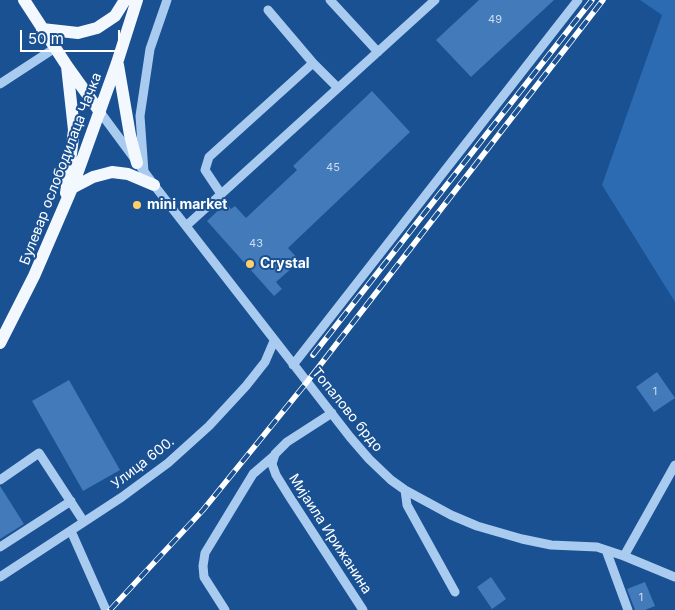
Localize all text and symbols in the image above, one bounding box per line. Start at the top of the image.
house number: 49 [488,13,502,27]
scale bar [22,20,122,52]
text: 50 m [28,29,64,48]
street label: Булевар ослободилаца Чачка [16,70,106,268]
house number: 45 [326,161,340,175]
place label: mini market [147,197,227,213]
marker: mini market [131,199,143,211]
house number: 43 [249,237,263,251]
place label: Crystal [260,256,310,272]
marker: Crystal [244,258,256,270]
street label: Топалово брдо [308,365,386,455]
house number: 1 [653,385,657,399]
street label: Улица 600. [108,433,178,493]
street label: Мијаила Ирижанина [285,471,375,597]
house number: 1 [639,591,643,605]

